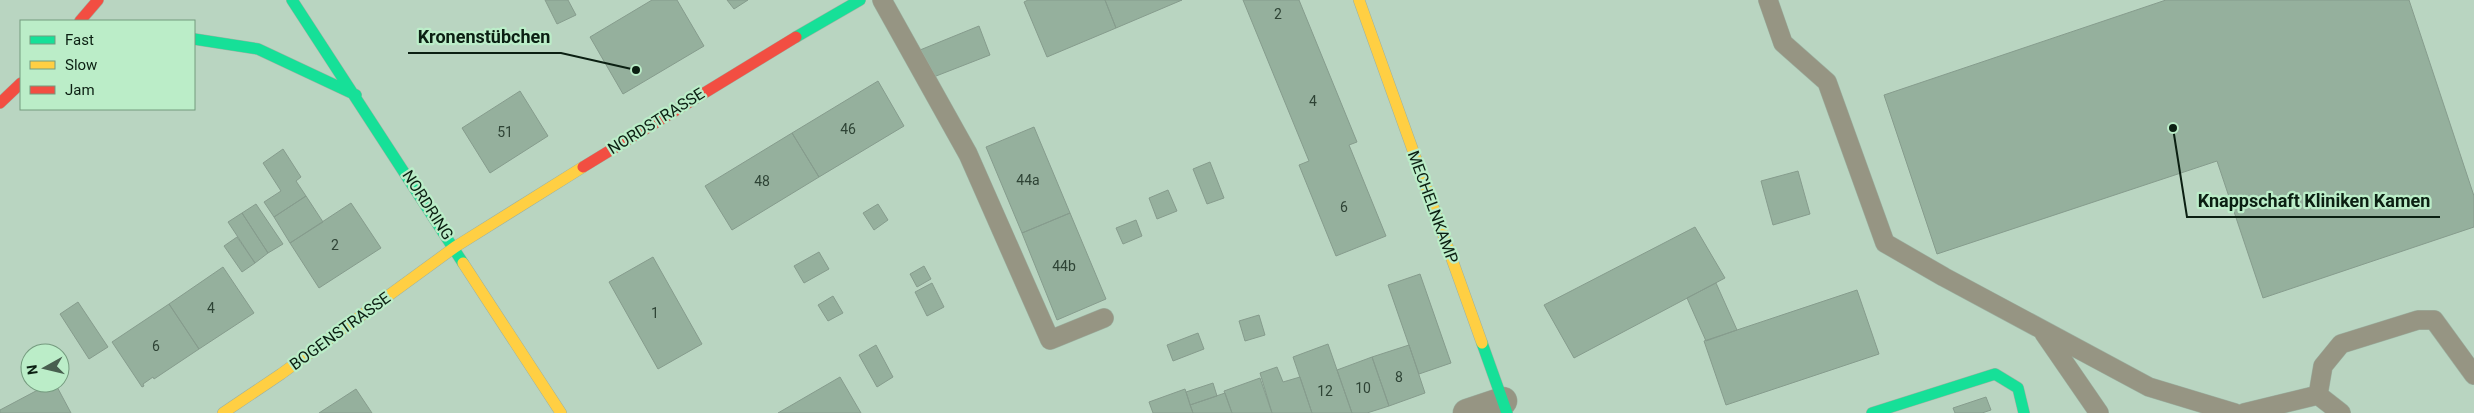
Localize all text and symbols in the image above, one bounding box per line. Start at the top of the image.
house number: 2 [1274,6,1282,22]
legend [20,20,195,110]
callout: Kronenstübchen [408,20,561,53]
text: Kronenstübchen [418,26,550,47]
text: Fast [65,31,94,49]
text: Slow [65,56,97,74]
text: Jam [65,81,95,99]
street label: NORDSTRASSE [604,84,708,158]
house number: 4 [1309,93,1317,109]
house number: 46 [840,121,856,137]
house number: 51 [497,124,513,140]
street label: MECHELNKAMP [1404,148,1462,266]
street label: NORDRING [398,167,458,243]
house number: 44a [1016,172,1040,188]
house number: 48 [754,173,770,189]
callout: Knappschaft Kliniken Kamen [2187,184,2440,217]
text: Knappschaft Kliniken Kamen [2198,190,2430,211]
house number: 6 [1340,199,1348,215]
house number: 2 [331,237,339,253]
house number: 44b [1052,258,1076,274]
street label: BOGENSTRASSE [286,288,394,374]
house number: 4 [207,300,215,316]
house number: 1 [651,305,659,321]
house number: 6 [152,338,160,354]
north arrow [20,343,70,393]
text: N [24,364,41,376]
house number: 8 [1395,369,1403,385]
house number: 10 [1355,380,1371,396]
house number: 12 [1317,383,1333,399]

